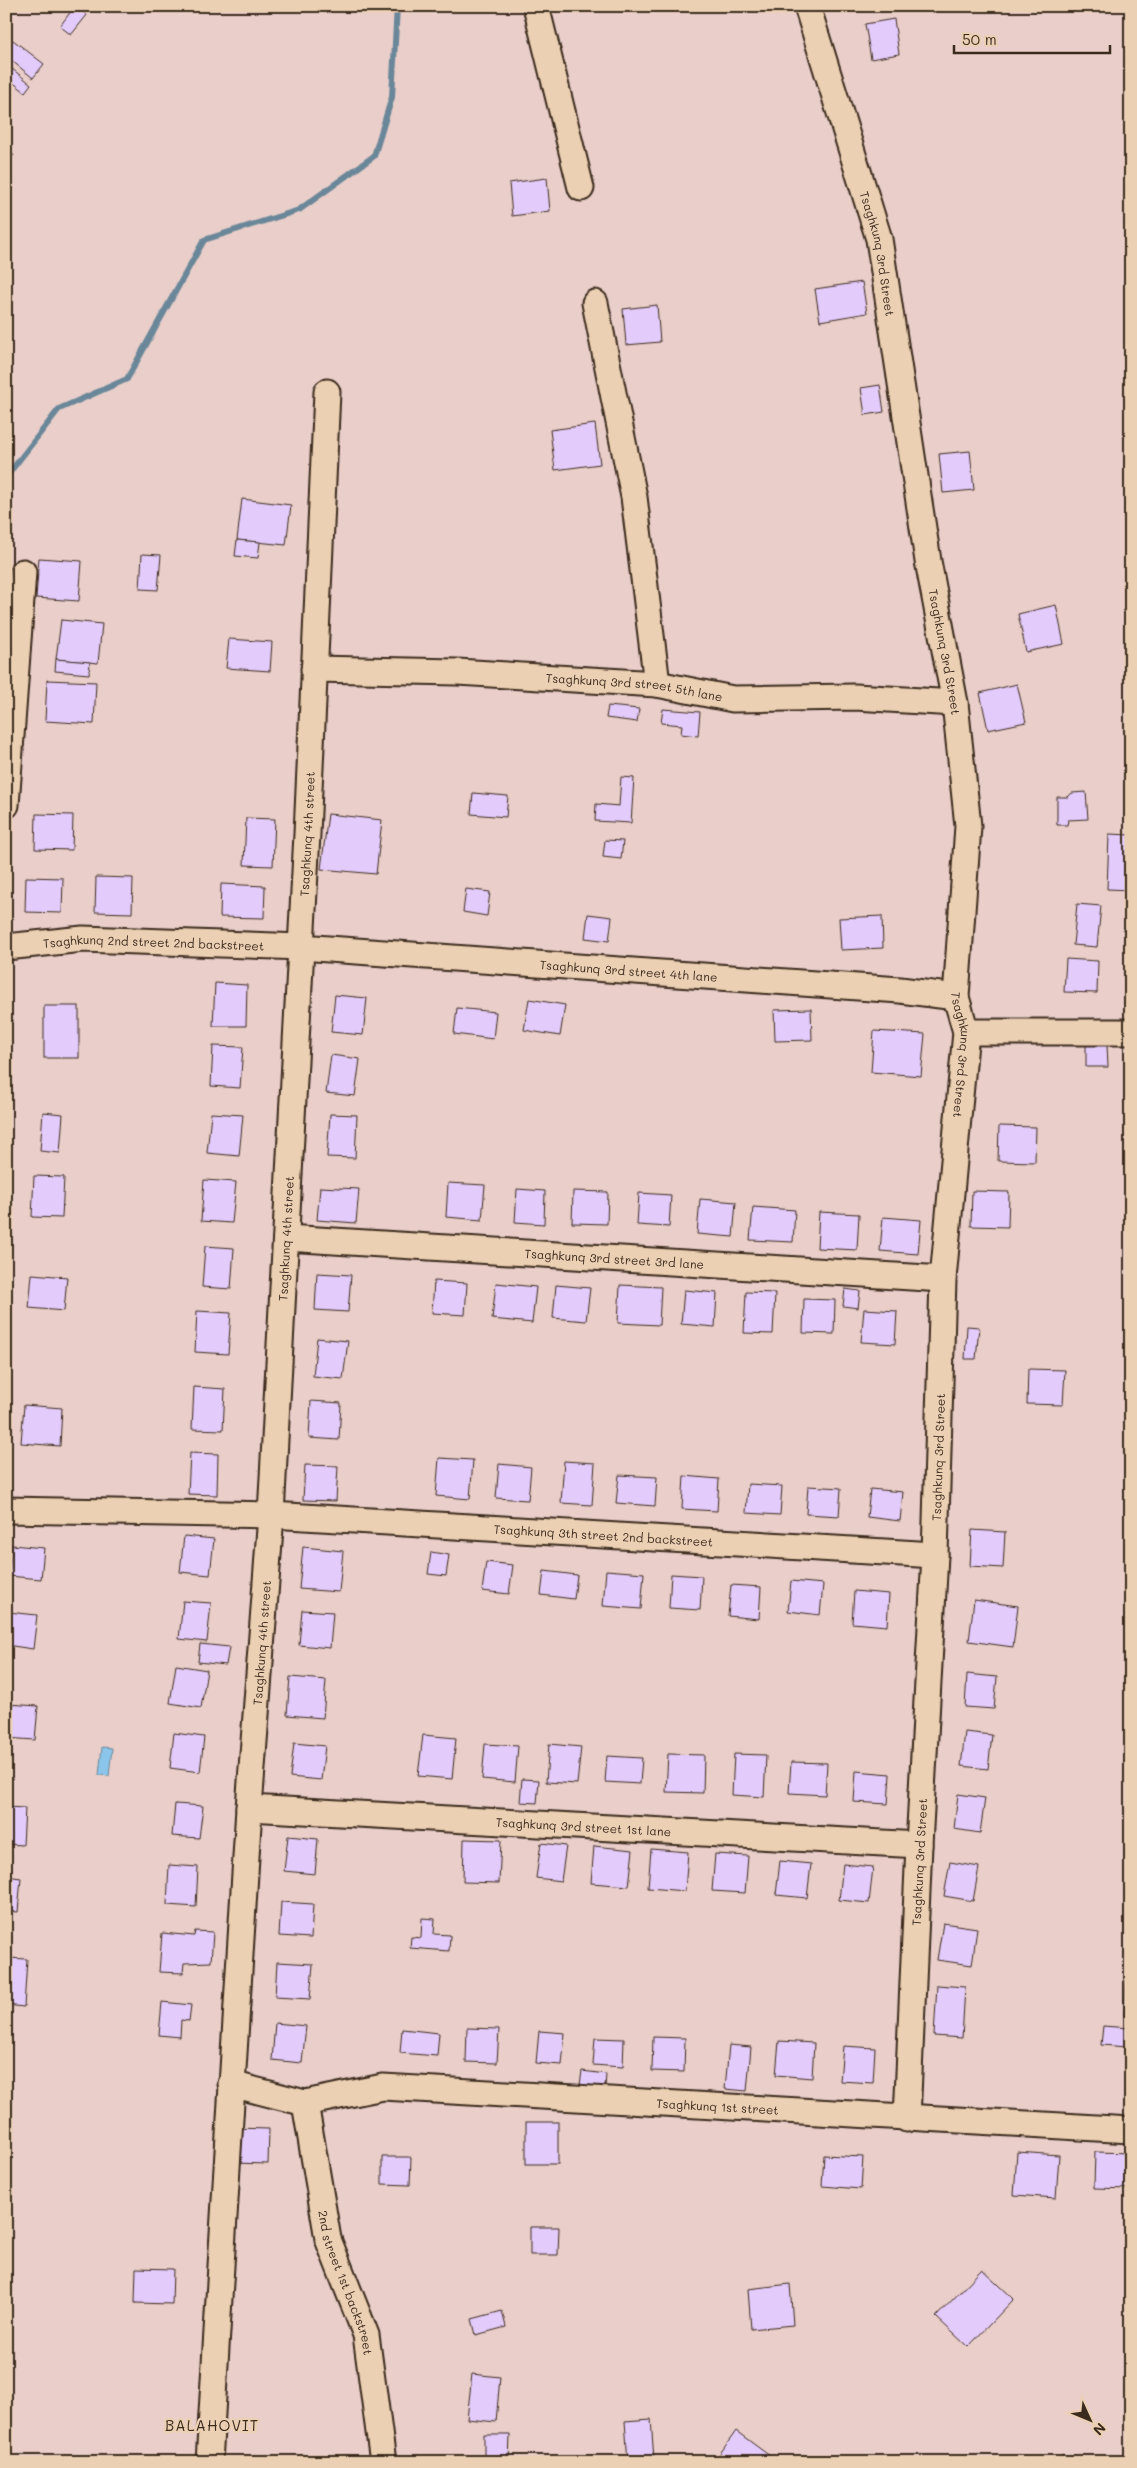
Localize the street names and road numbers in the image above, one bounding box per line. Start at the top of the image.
street label: Tsaghkunq 3rd Street [857,189,899,317]
street label: Tsaghkunq 3rd Street [925,588,964,715]
street label: Tsaghkunq 3rd street 5th lane [545,669,724,705]
street label: Tsaghkunq 4th street [296,771,318,897]
street label: Tsaghkunq 2nd street 2nd backstreet [42,931,265,954]
street label: Tsaghkunq 3rd street 4th lane [539,956,718,985]
street label: Tsaghkunq 3rd Street [948,991,974,1119]
street label: Tsaghkunq 4th street [274,1176,297,1301]
street label: Tsaghkunq 3rd street 3rd lane [524,1245,705,1272]
street label: Tsaghkunq 3rd Street [928,1393,948,1521]
street label: Tsaghkunq 3th street 2nd backstreet [493,1520,713,1550]
street label: Tsaghkunq 4th street [249,1580,274,1706]
street label: Tsaghkunq 3rd Street [908,1798,930,1926]
street label: Tsaghkunq 3rd street 1st lane [495,1814,672,1839]
street label: Tsaghkunq 1st street [656,2095,779,2118]
street label: 2nd street 1st backstreet [315,2209,377,2356]

